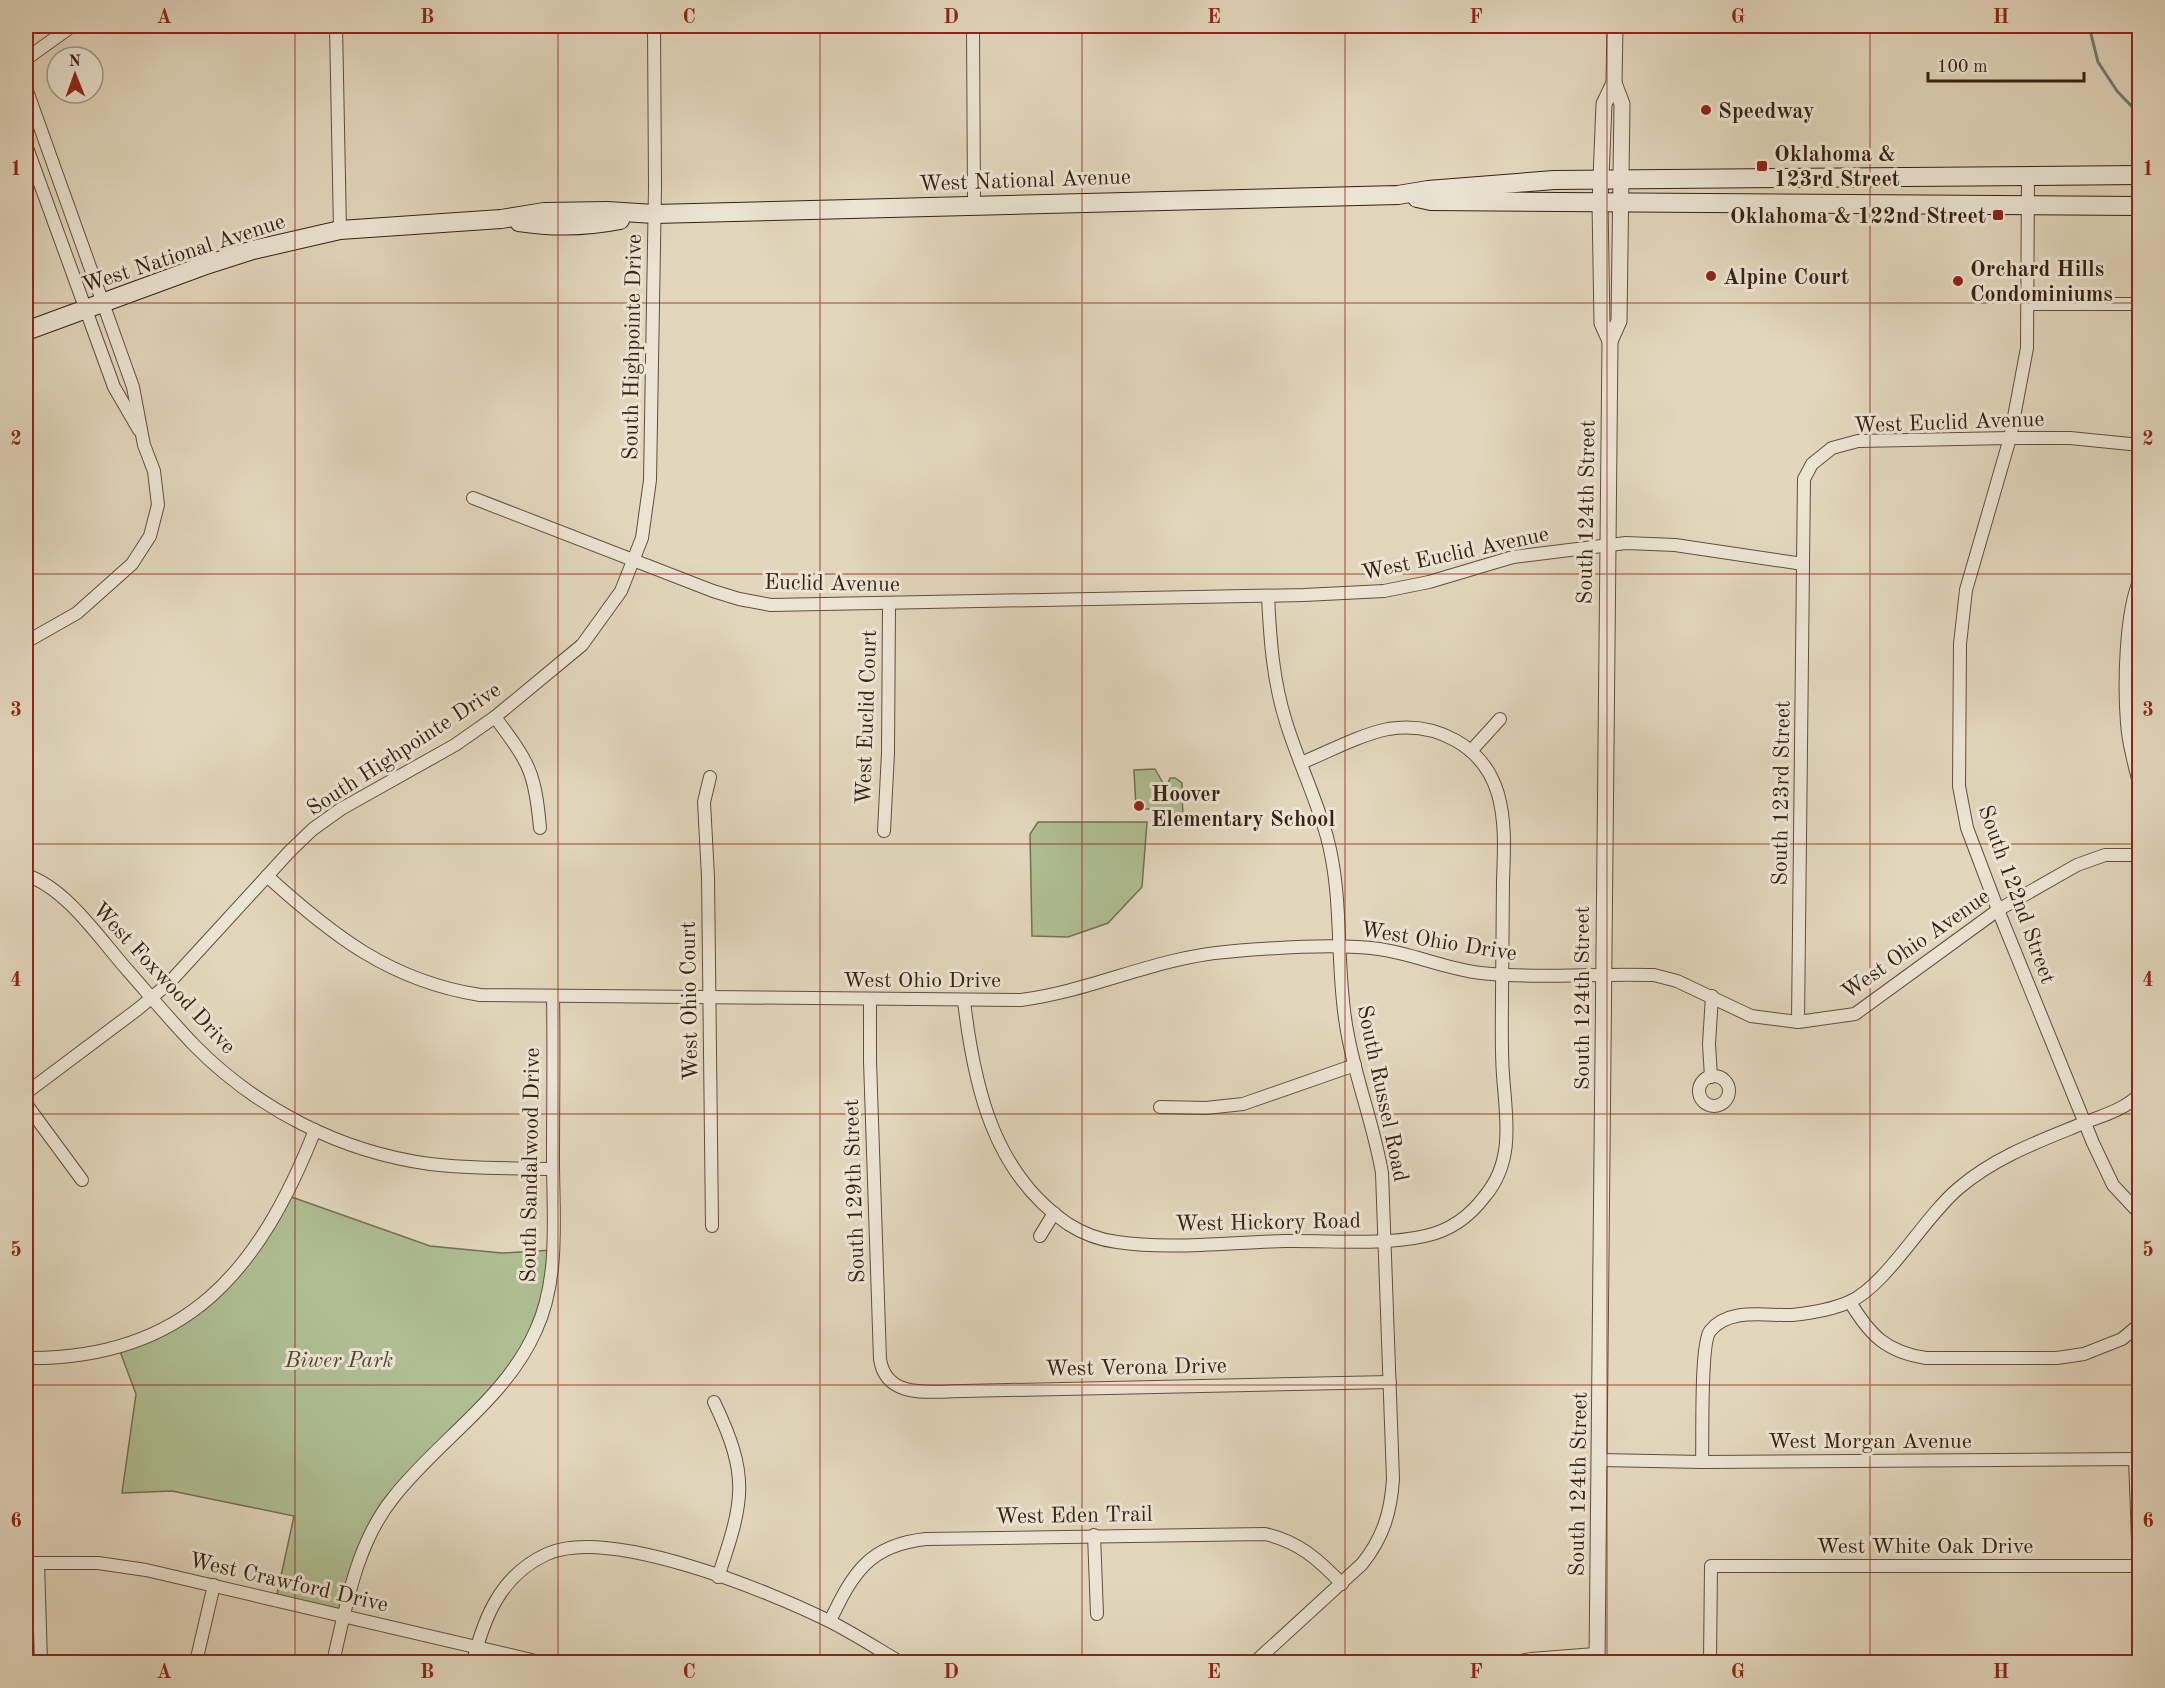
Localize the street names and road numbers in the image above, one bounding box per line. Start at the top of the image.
street label: West National Avenue [919,166,1131,196]
street label: West National Avenue [79,211,288,297]
street label: South Highpointe Drive [620,234,646,460]
street label: West Euclid Avenue [1853,409,2045,437]
street label: South 124th Street [1574,420,1600,604]
street label: West Euclid Avenue [1360,523,1551,585]
street label: Euclid Avenue [764,572,900,596]
street label: West Euclid Court [853,629,881,805]
street label: South Highpointe Drive [303,679,505,821]
street label: South 123rd Street [1769,700,1795,886]
street label: South 122nd Street [1974,802,2059,987]
street label: West Ohio Avenue [1838,885,1994,1004]
street label: West Foxwood Drive [88,898,239,1058]
street label: South 124th Street [1572,906,1594,1090]
street label: West Ohio Drive [1359,919,1519,965]
street label: West Ohio Court [678,921,702,1081]
street label: West Ohio Drive [843,970,1001,992]
street label: South Russel Road [1353,1003,1412,1184]
street label: South Sandalwood Drive [518,1047,544,1283]
street label: South 129th Street [841,1098,869,1284]
street label: West Hickory Road [1175,1210,1361,1236]
street label: West Verona Drive [1045,1355,1227,1381]
street label: South 124th Street [1566,1392,1592,1576]
street label: West Morgan Avenue [1768,1431,1972,1453]
street label: West Eden Trail [995,1504,1153,1528]
street label: West White Oak Drive [1816,1536,2034,1558]
street label: West Crawford Drive [187,1549,390,1617]

